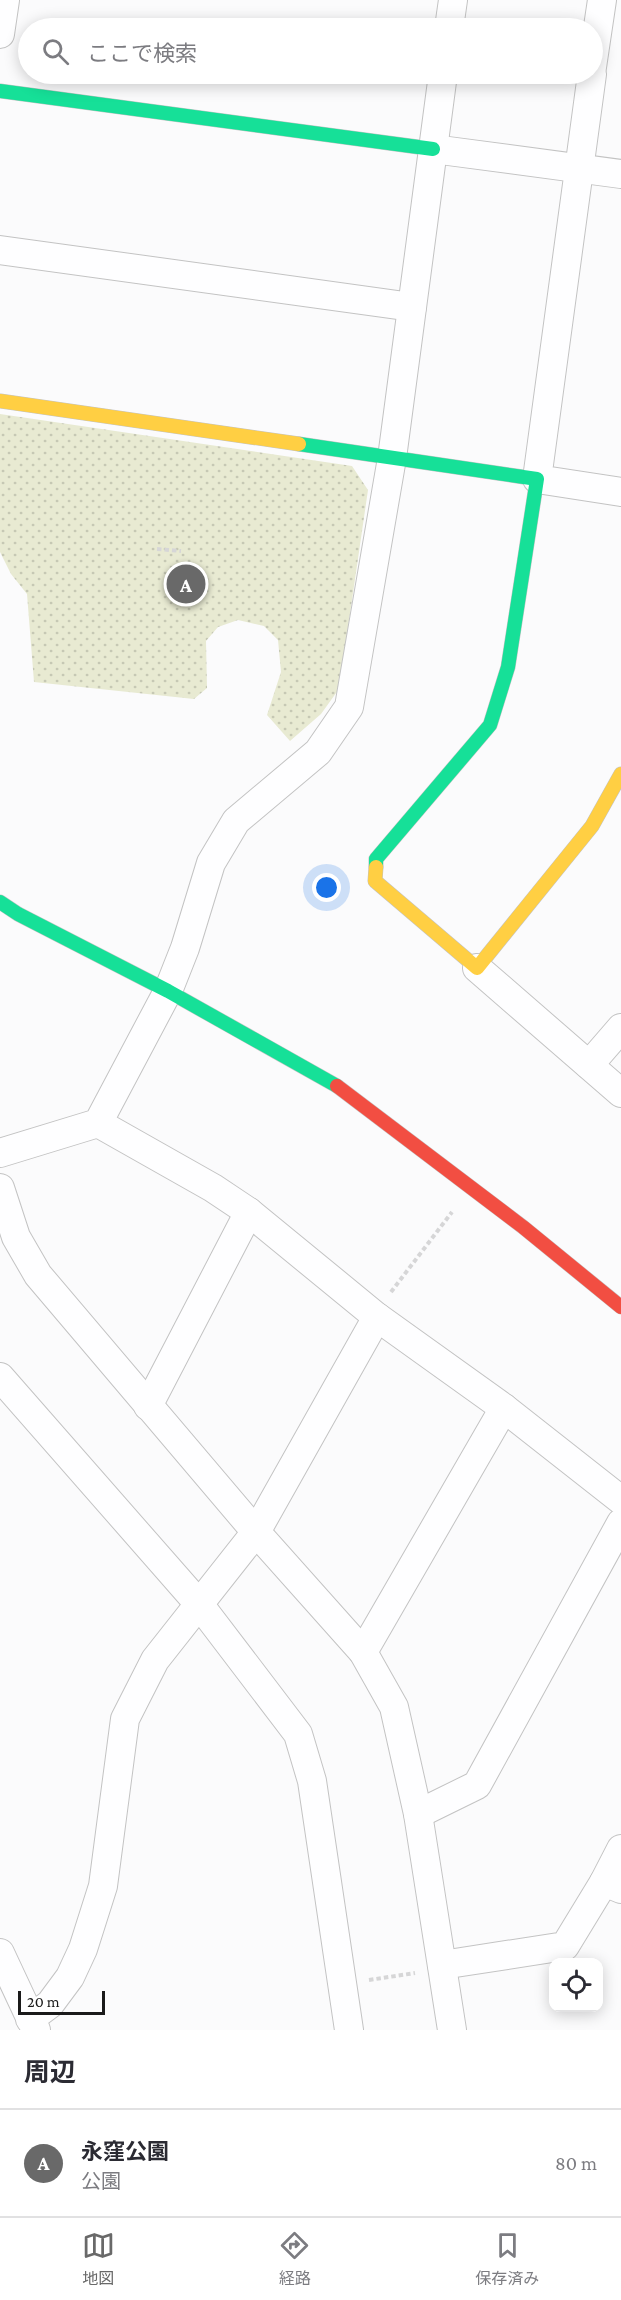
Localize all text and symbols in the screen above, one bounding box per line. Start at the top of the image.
search box [18,18,603,84]
icon: search [39,35,72,68]
text: ここで検索 [87,41,197,66]
pin: A [166,562,206,606]
your location [312,873,341,902]
map controls [549,1958,603,2012]
button: locate [549,1958,603,2012]
scale bar [18,1988,105,2016]
text: 20 m [27,1993,60,2010]
text: 周辺 [24,2058,76,2087]
text: 永窪公園 [81,2139,169,2164]
text: A [38,2152,49,2174]
text: 80 m [555,2152,597,2174]
text: 公園 [81,2170,121,2192]
tab: 地図 [82,2229,115,2289]
tab: 経路 [278,2229,311,2289]
tab: 保存済み [475,2229,539,2289]

